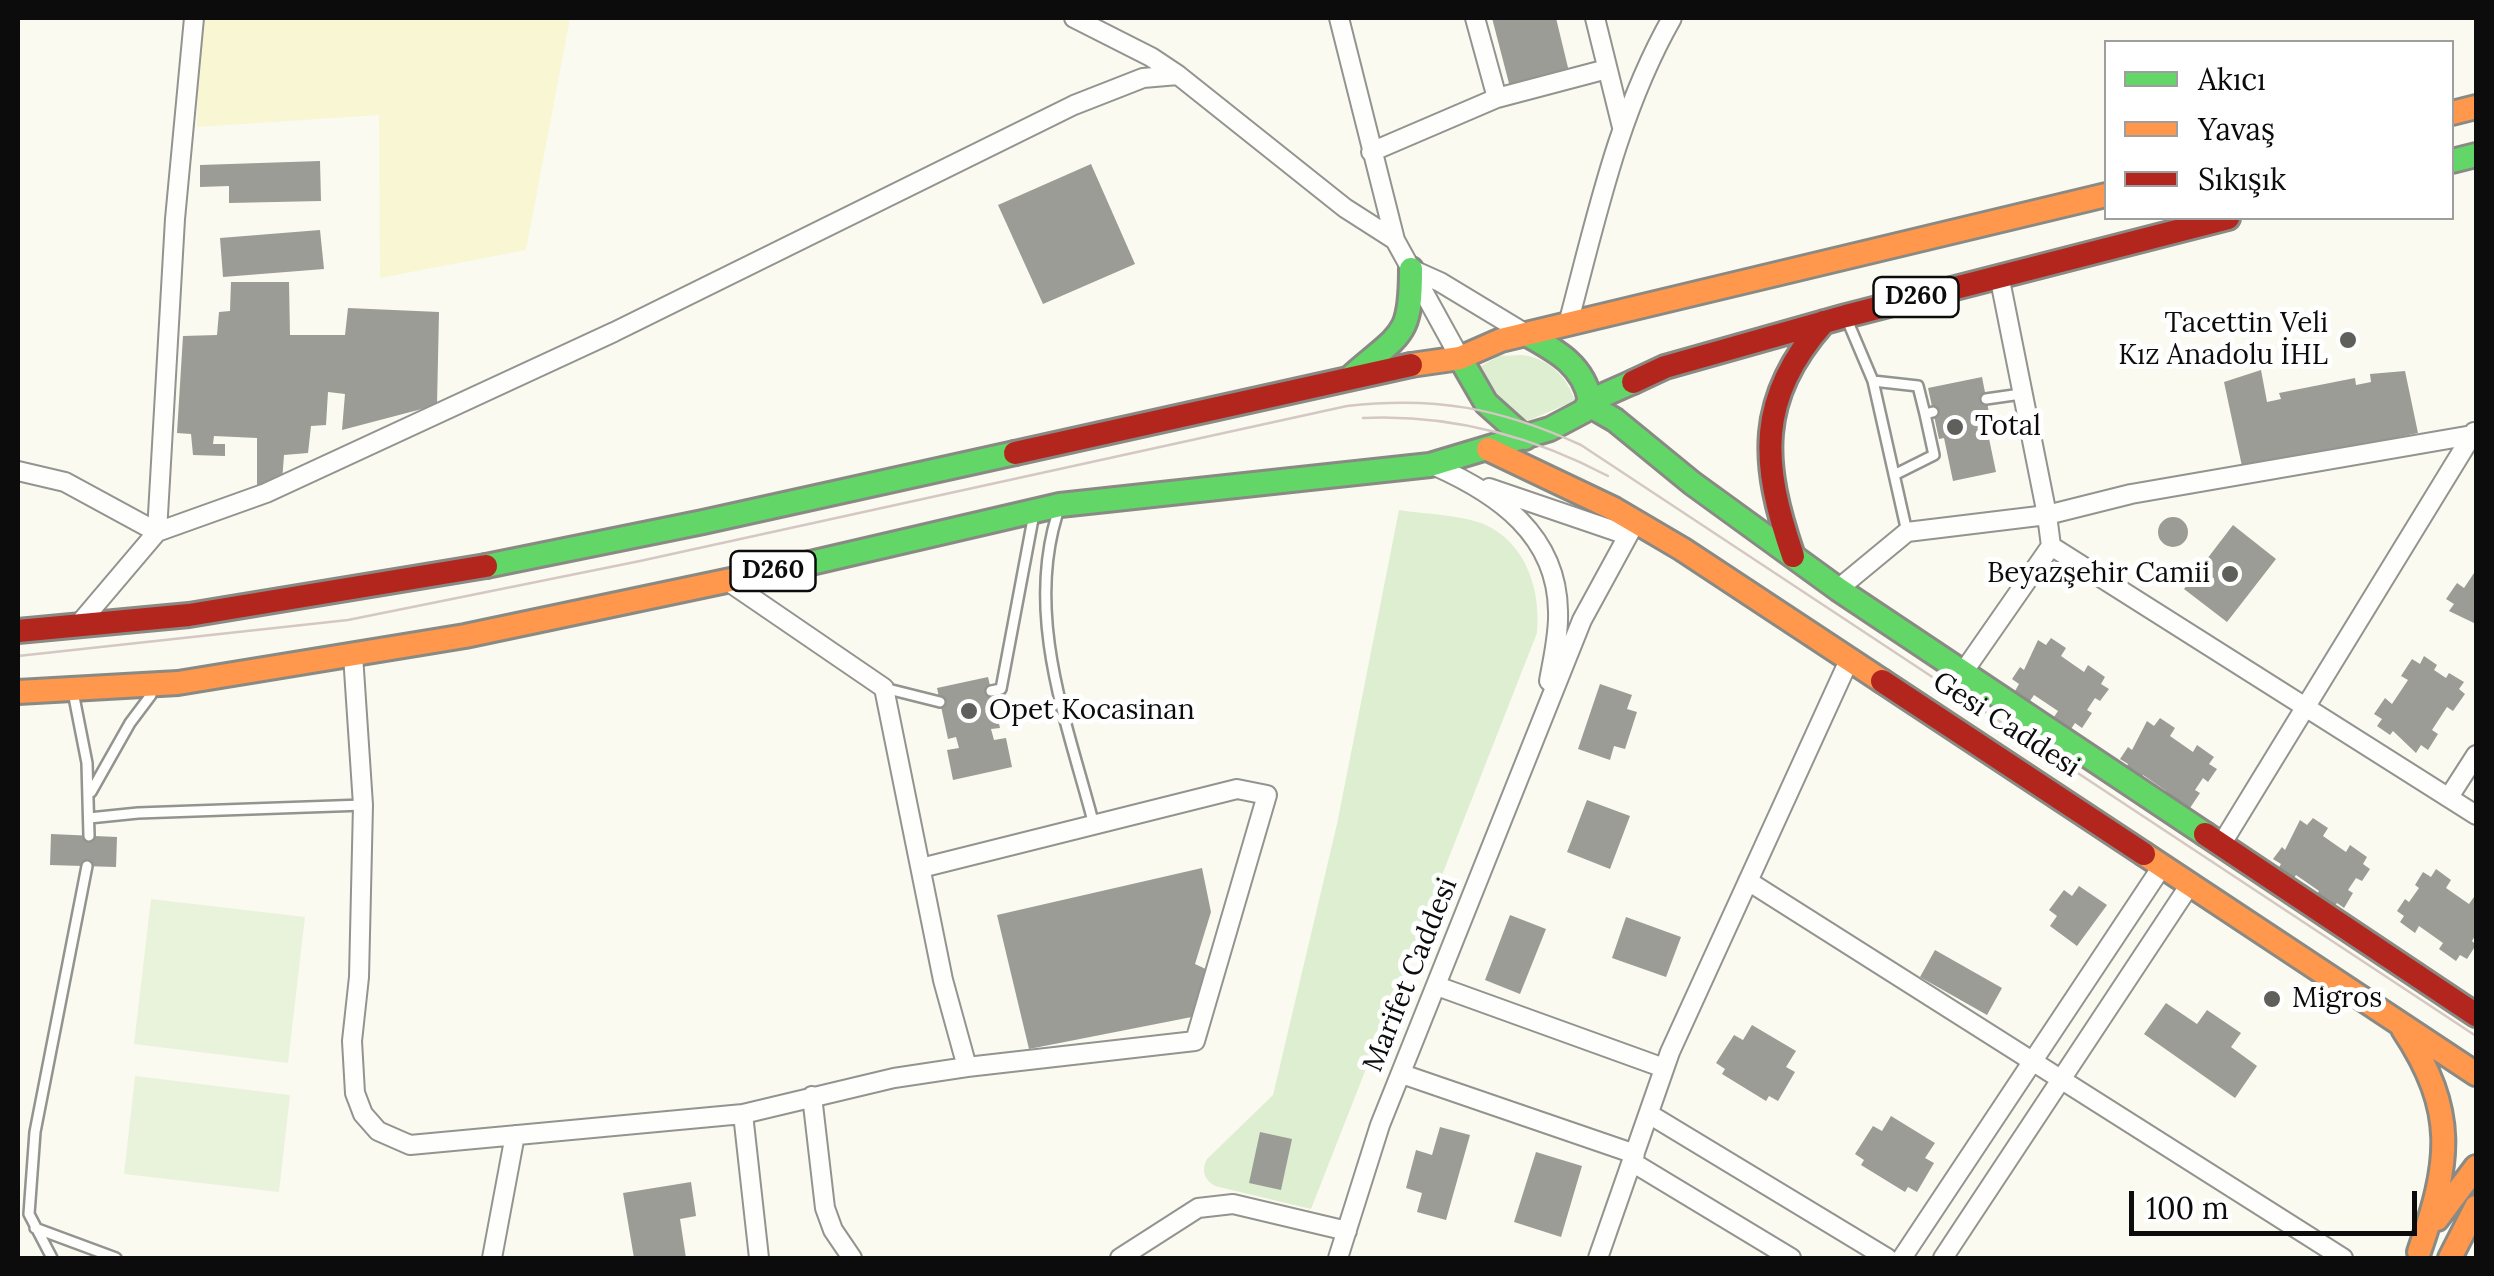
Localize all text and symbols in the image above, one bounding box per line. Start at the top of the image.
legend [2104,40,2454,220]
text: Akıcı [2198,60,2266,98]
text: Yavaş [2198,110,2275,148]
text: Sıkışık [2198,160,2286,198]
road number: D260 [1874,277,1958,317]
place label: Tacettin Veli Kız Anadolu İHL [2118,307,2328,373]
marker: Tacettin Veli Kız Anadolu İHL [2337,329,2359,351]
place label: Total [1975,410,2041,444]
marker: Total [1944,416,1966,438]
road number: D260 [730,551,816,591]
place label: Beyazşehir Camii [1987,557,2210,591]
marker: Beyazşehir Camii [2219,563,2241,585]
street label: Gesi Caddesi [1926,665,2086,785]
place label: Opet Kocasinan [989,694,1195,728]
marker: Opet Kocasinan [958,700,980,722]
street label: Marifet Caddesi [1357,873,1465,1077]
place label: Migros [2292,982,2382,1016]
marker: Migros [2261,988,2283,1010]
scale bar [2134,1171,2422,1233]
text: 100 m [2146,1189,2229,1227]

